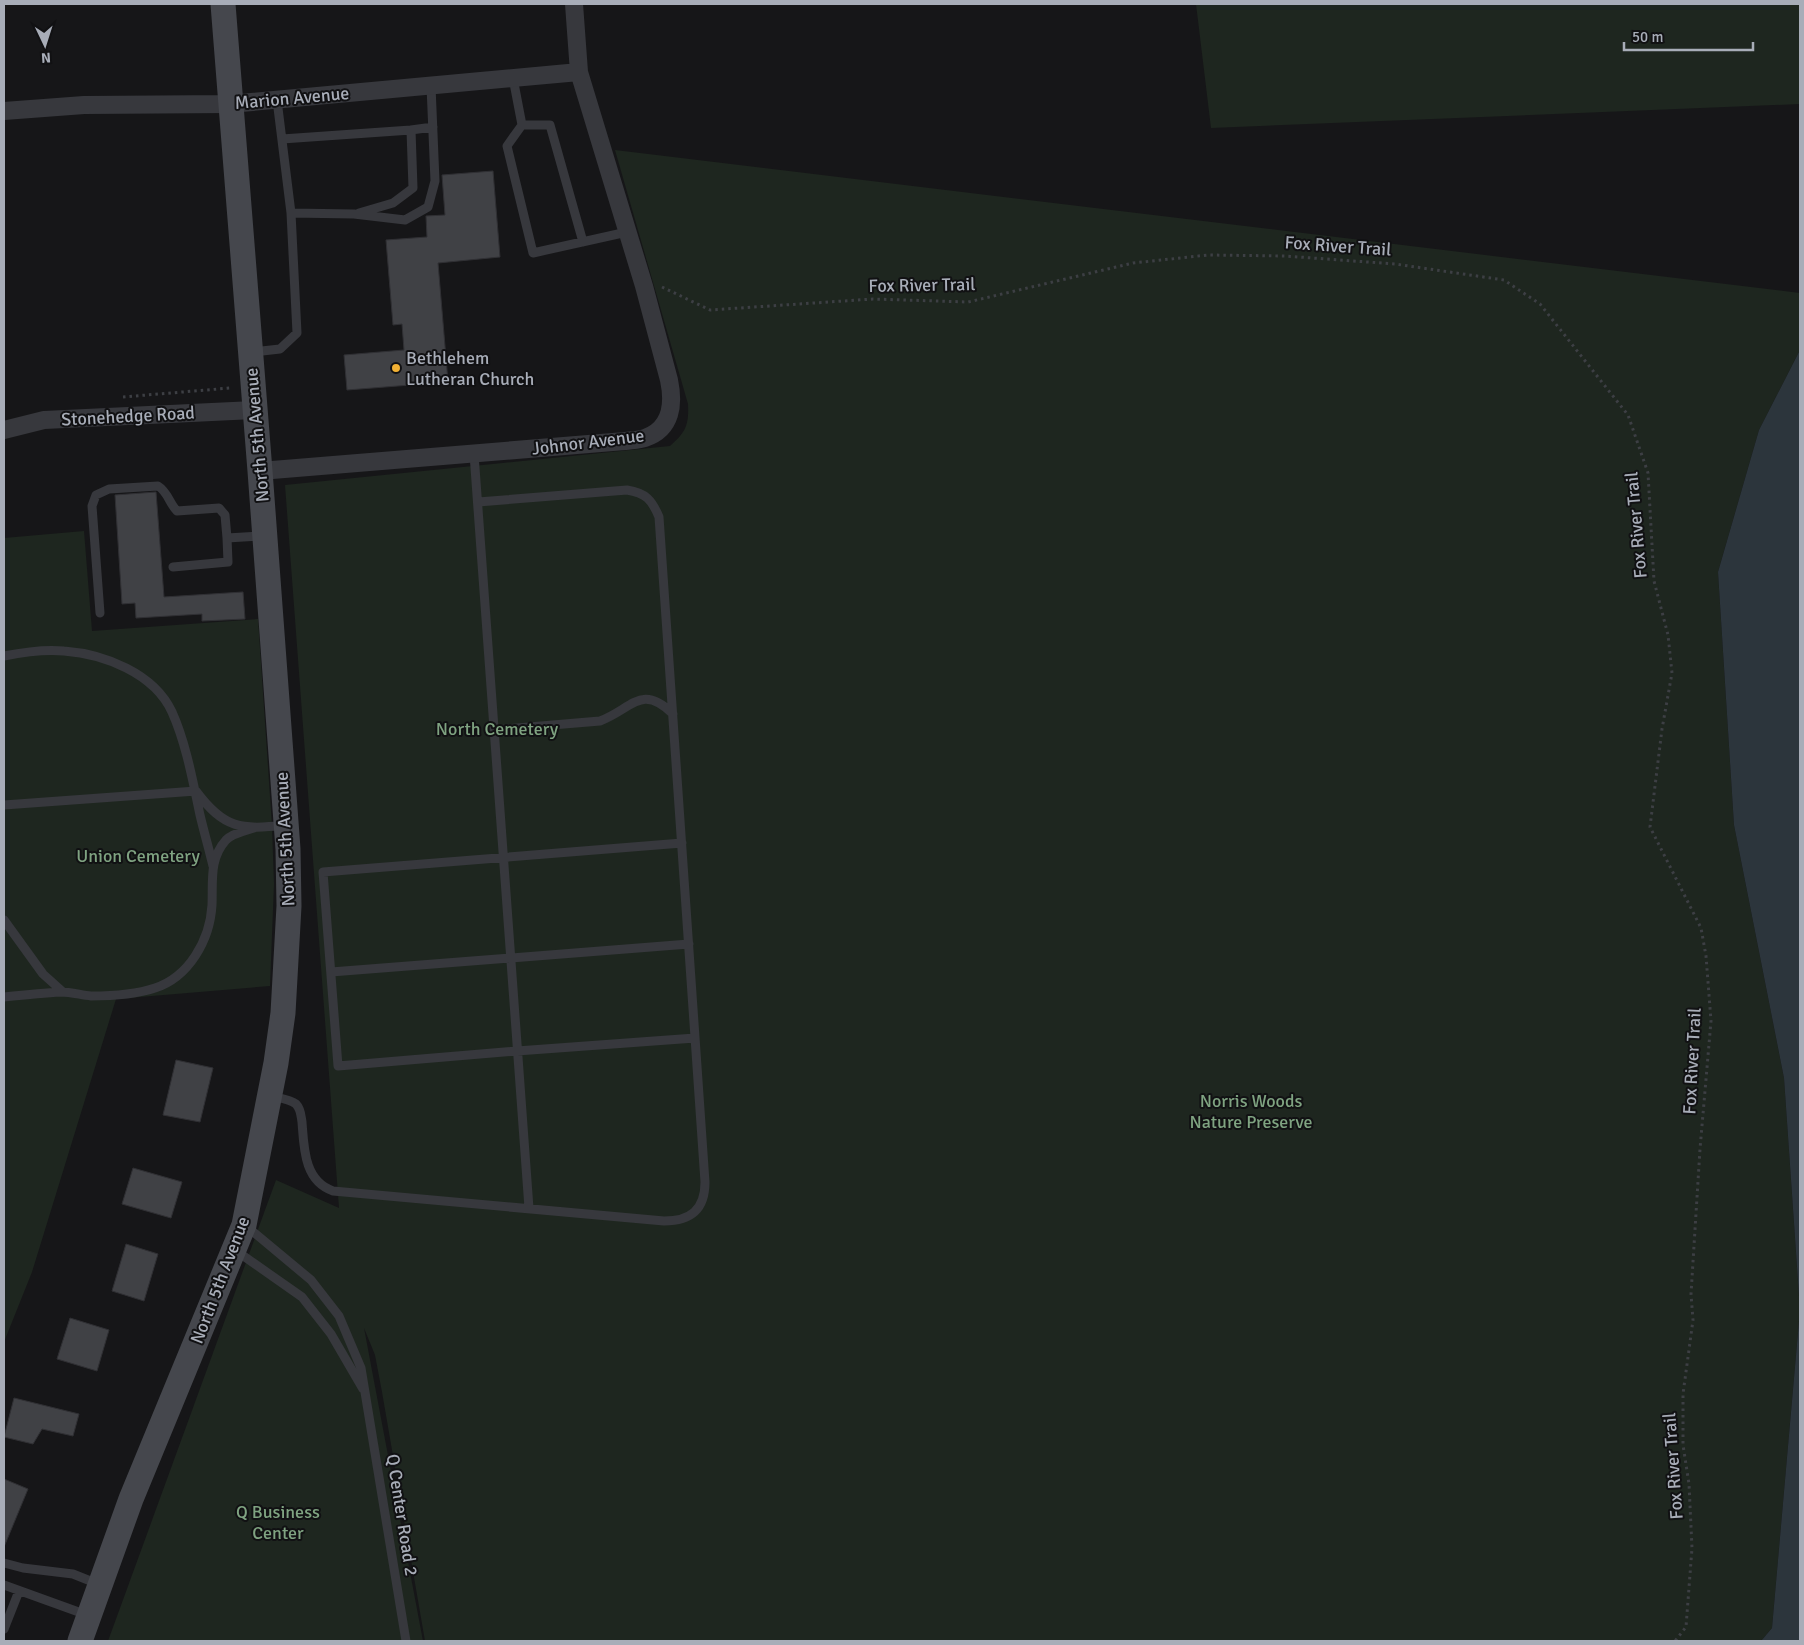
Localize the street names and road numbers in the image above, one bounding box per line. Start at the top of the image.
street label: Marion Avenue [234,82,350,114]
street label: Fox River Trail [1284,231,1392,261]
street label: Fox River Trail [868,273,976,297]
street label: North 5th Avenue [240,367,274,503]
street label: Stonehedge Road [61,402,195,430]
street label: Johnor Avenue [530,424,646,460]
street label: Fox River Trail [1620,471,1652,579]
street label: North 5th Avenue [270,771,300,907]
street label: Fox River Trail [1678,1007,1706,1115]
street label: North 5th Avenue [186,1213,254,1347]
street label: Fox River Trail [1658,1412,1688,1520]
street label: Q Center Road 2 [382,1452,422,1578]

